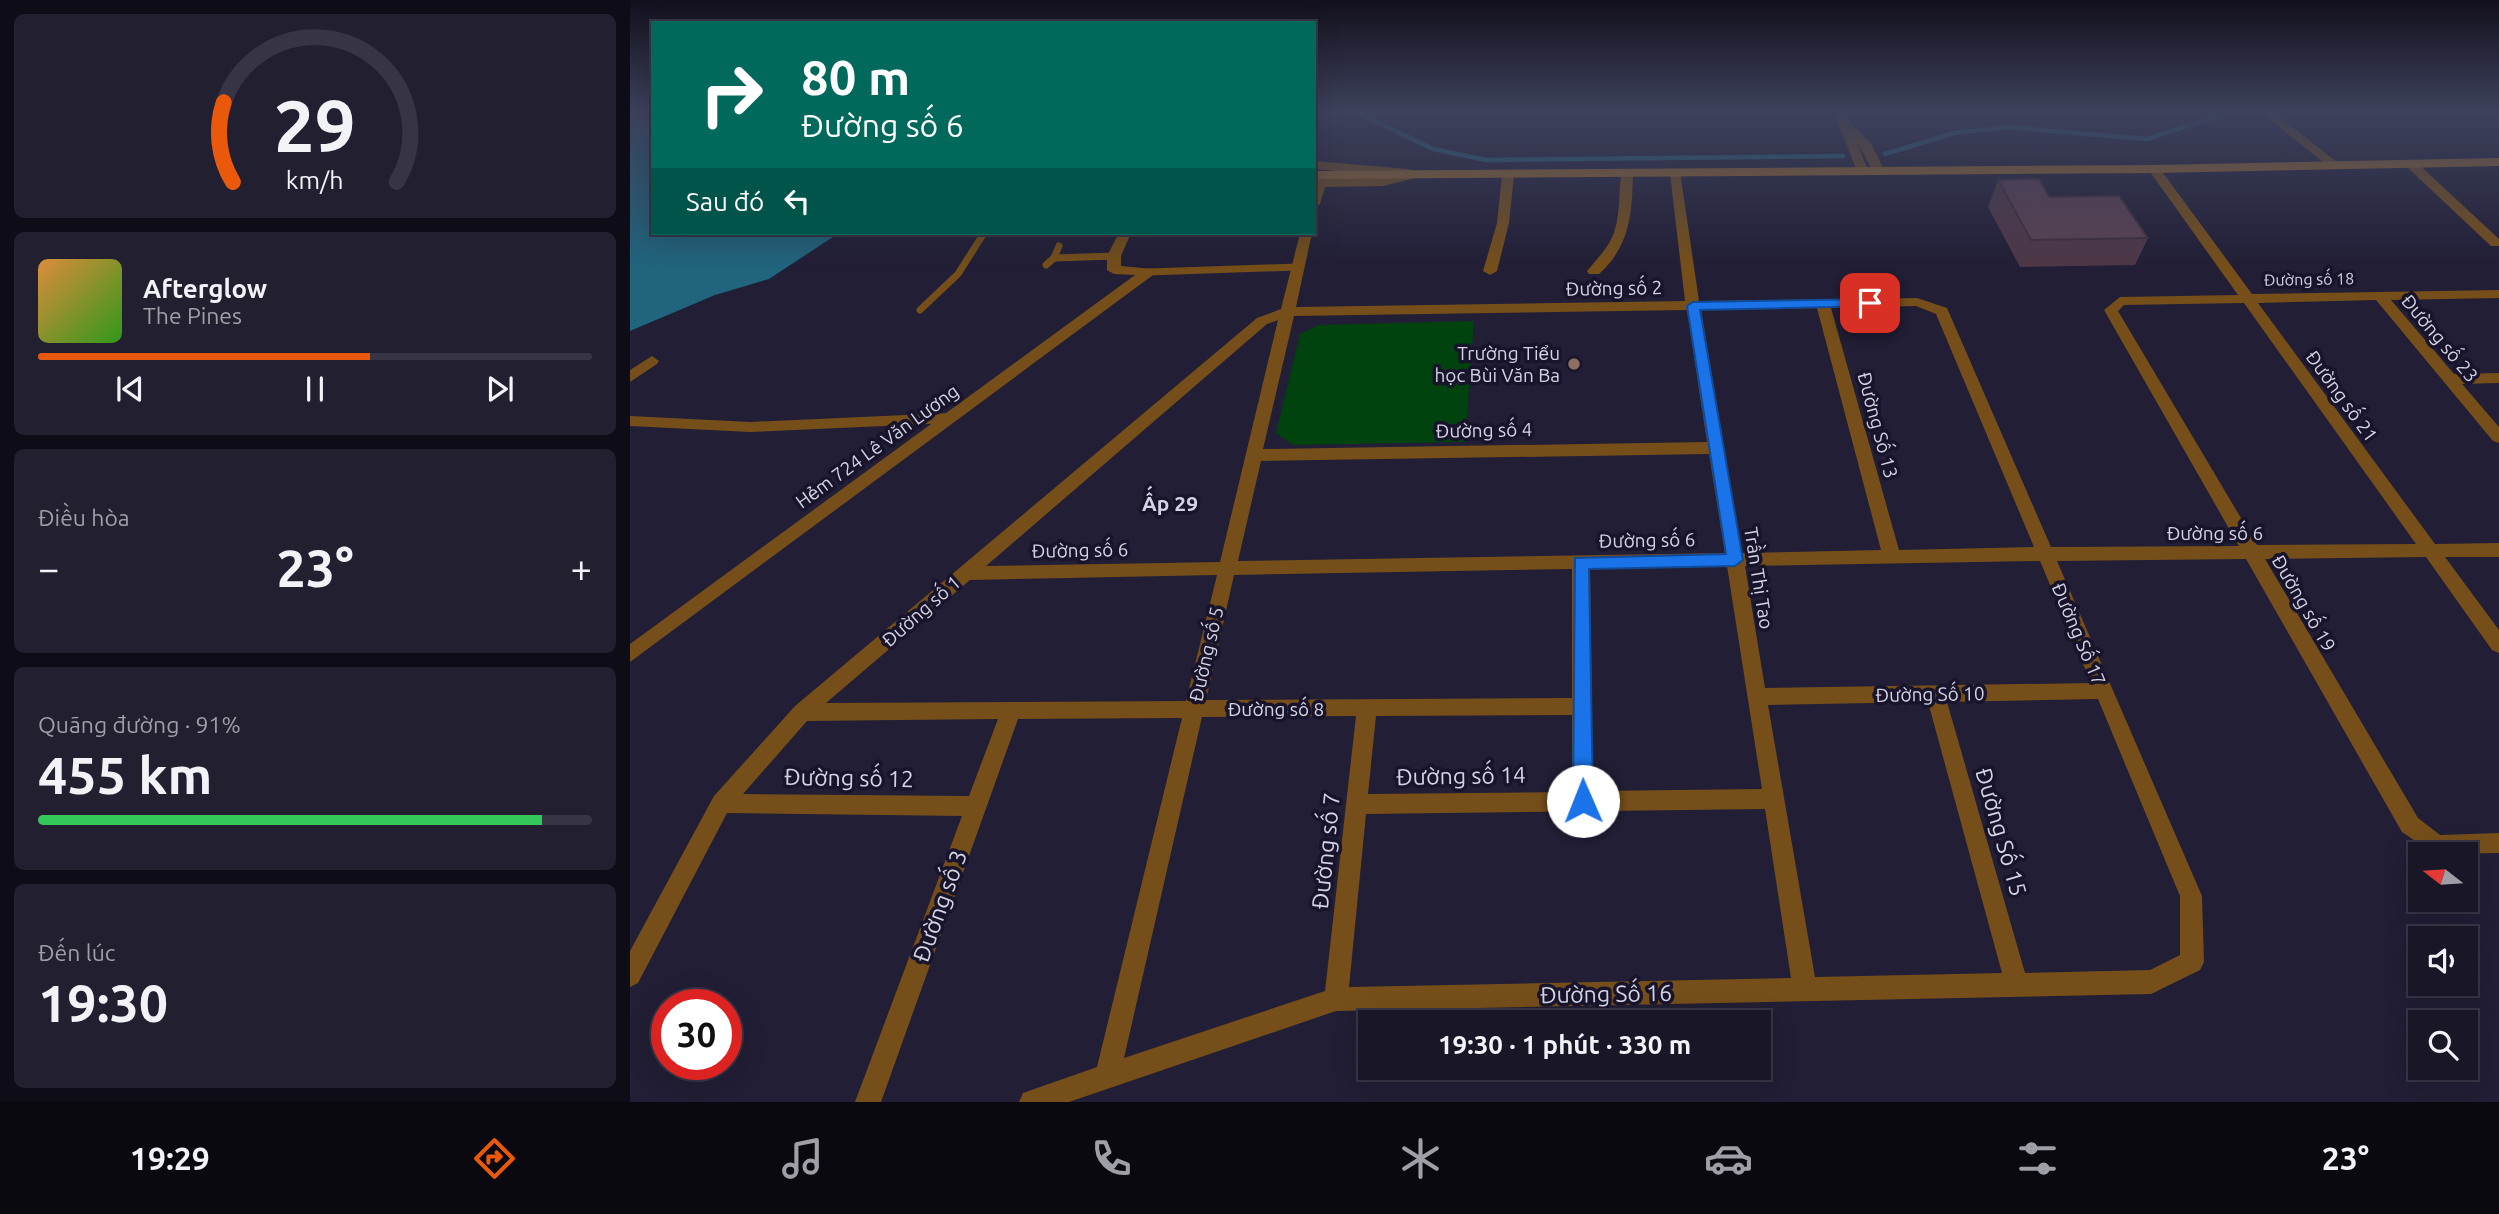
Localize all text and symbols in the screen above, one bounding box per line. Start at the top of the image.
icon: right [686,49,777,140]
text: 80 m [801,49,910,104]
text: 29 [274,84,356,166]
text: Đường số 6 [801,107,964,143]
text: km/h [286,166,344,194]
icon: left [778,182,816,220]
text: Sau đó [686,187,764,216]
street label: Đường số 18 [2264,266,2354,289]
pin [1840,273,1900,333]
text: Afterglow [143,274,267,303]
street label: Đường số 2 [1565,274,1662,300]
icon: arrive [1851,284,1889,322]
street label: Đường số 23 [2397,289,2484,386]
text: The Pines [143,303,242,328]
place label: Trường Tiểu học Bùi Văn Ba [1434,342,1560,386]
street label: Đường số 21 [2302,345,2384,446]
marker: Trường Tiểu học Bùi Văn Ba [1566,356,1582,372]
street label: Đường Số 13 [1853,369,1904,481]
icon: previous [111,370,149,408]
icon: pause [296,370,334,408]
icon: next [481,370,519,408]
street label: Hẻm 724 Lê Văn Lương [791,379,963,513]
street label: Đường số 4 [1435,416,1532,442]
district label: Ấp 29 [1142,485,1198,515]
text: Điều hòa [38,505,130,530]
street label: Đường số 6 [2167,520,2263,544]
street label: Trần Thị Tao [1740,525,1780,631]
street label: Đường số 6 [1598,526,1695,552]
street label: Đường số 6 [1031,536,1128,562]
text: 23° [276,539,354,597]
text: − [38,547,59,589]
text: + [571,547,592,589]
street label: Đường số 19 [2268,550,2342,655]
street label: Đường số 1 [876,570,965,651]
street label: Đường Số 17 [2048,579,2112,688]
street label: Đường số 5 [1183,604,1228,704]
street label: Đường Số 10 [1875,680,1985,706]
street label: Đường số 8 [1228,696,1324,720]
text: Quãng đường · 91% [38,712,241,737]
text: 455 km [38,746,212,804]
street label: Đường số 14 [1396,759,1526,789]
street label: Đường số 12 [784,761,914,791]
position arrow [1546,764,1620,838]
street label: Đường Số 15 [1971,764,2034,899]
street label: Đường số 7 [1304,791,1344,910]
north arrow [2408,842,2478,912]
map controls [2408,842,2478,1080]
street label: Đường số 3 [905,846,971,965]
button: sound [2408,926,2478,996]
text: Đến lúc [38,940,116,965]
text: 19:30 [38,974,168,1032]
street label: Đường Số 16 [1540,977,1672,1007]
speed limit sign: 30 [651,989,742,1080]
button: search [2408,1010,2478,1080]
text: 19:30 · 1 phút · 330 m [1438,1030,1691,1059]
icon: directions [470,1134,519,1183]
icon: music [778,1134,827,1183]
icon: phone [1087,1134,1136,1183]
icon: climate [1396,1134,1445,1183]
icon: car [1704,1134,1753,1183]
icon: filters [2013,1134,2062,1183]
text: 19:29 [130,1140,210,1176]
text: 23° [2322,1140,2369,1176]

